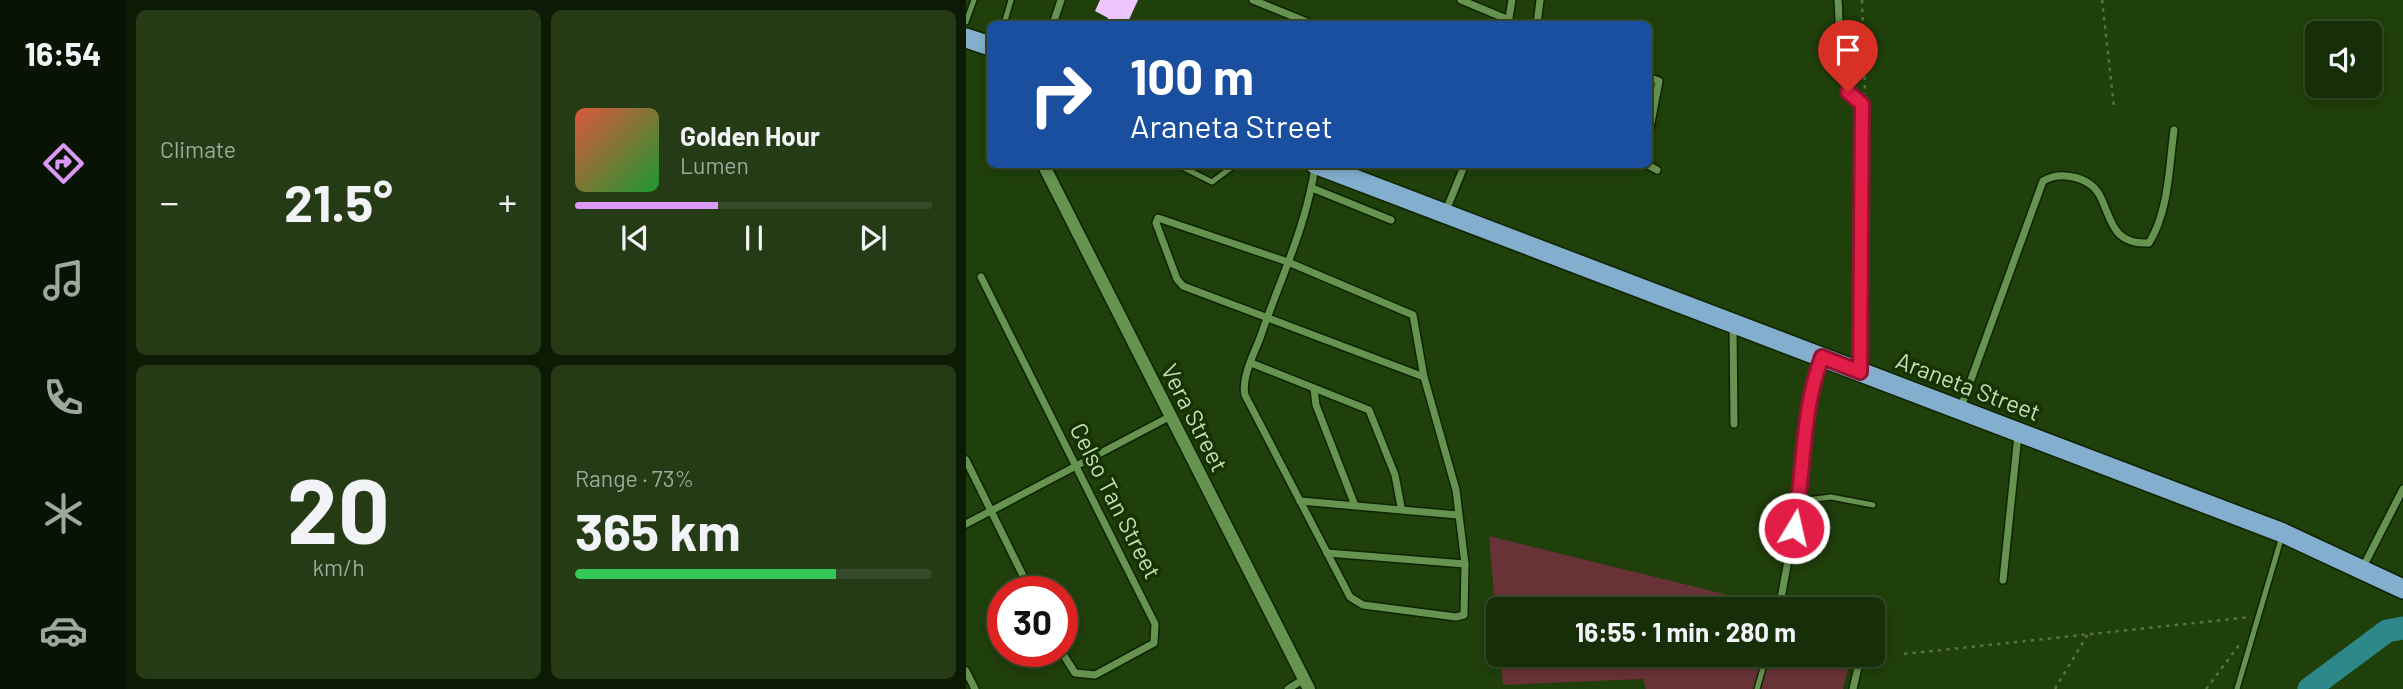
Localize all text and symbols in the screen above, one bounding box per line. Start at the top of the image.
pin [1818,20,1878,92]
map controls [2305,21,2382,98]
button: sound [2305,21,2382,98]
icon: arrive [1829,31,1867,69]
text: 16:54 [25,34,101,72]
text: 100 m [1130,46,1254,105]
icon: right [1015,49,1106,140]
text: Araneta Street [1130,106,1333,144]
text: Golden Hour [680,120,820,151]
text: Climate [160,135,236,163]
icon: directions [39,139,88,188]
text: Lumen [680,151,749,179]
text: 21.5° [284,170,393,232]
text: − [160,178,179,224]
text: + [498,178,517,224]
icon: previous [616,219,654,257]
icon: pause [735,219,773,257]
icon: next [854,219,892,257]
icon: music [39,256,88,305]
street label: Araneta Street [1892,345,2045,426]
street label: Vera Street [1156,359,1235,476]
icon: phone [39,373,88,422]
street label: Celso Tan Street [1065,418,1168,583]
text: 20 [287,453,390,562]
text: Range · 73% [575,464,694,492]
icon: climate [39,489,88,538]
position arrow [1757,491,1831,565]
text: 365 km [575,499,741,561]
text: km/h [312,553,365,581]
speed limit sign: 30 [987,576,1078,667]
icon: car [39,606,88,655]
text: 16:55 · 1 min · 280 m [1575,616,1796,647]

